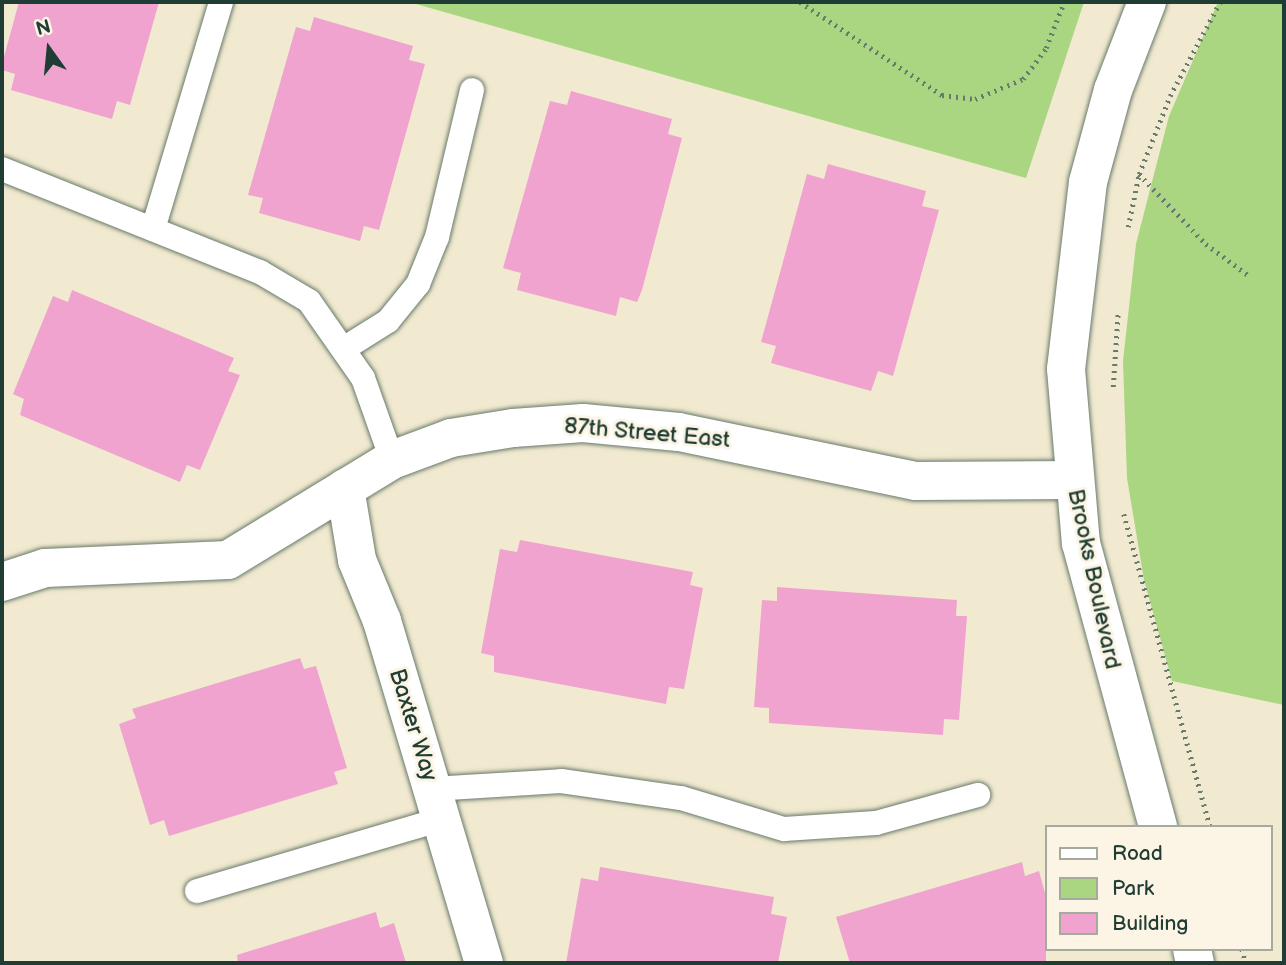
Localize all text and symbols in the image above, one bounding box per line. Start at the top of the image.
north arrow [14,14,84,84]
text: N [34,15,53,41]
street label: 87th Street East [563,412,731,454]
street label: Brooks Boulevard [1061,486,1127,672]
street label: Baxter Way [383,665,443,785]
legend [1044,825,1272,951]
text: Road [1112,841,1163,866]
text: Park [1112,876,1154,901]
text: Building [1112,911,1188,936]

